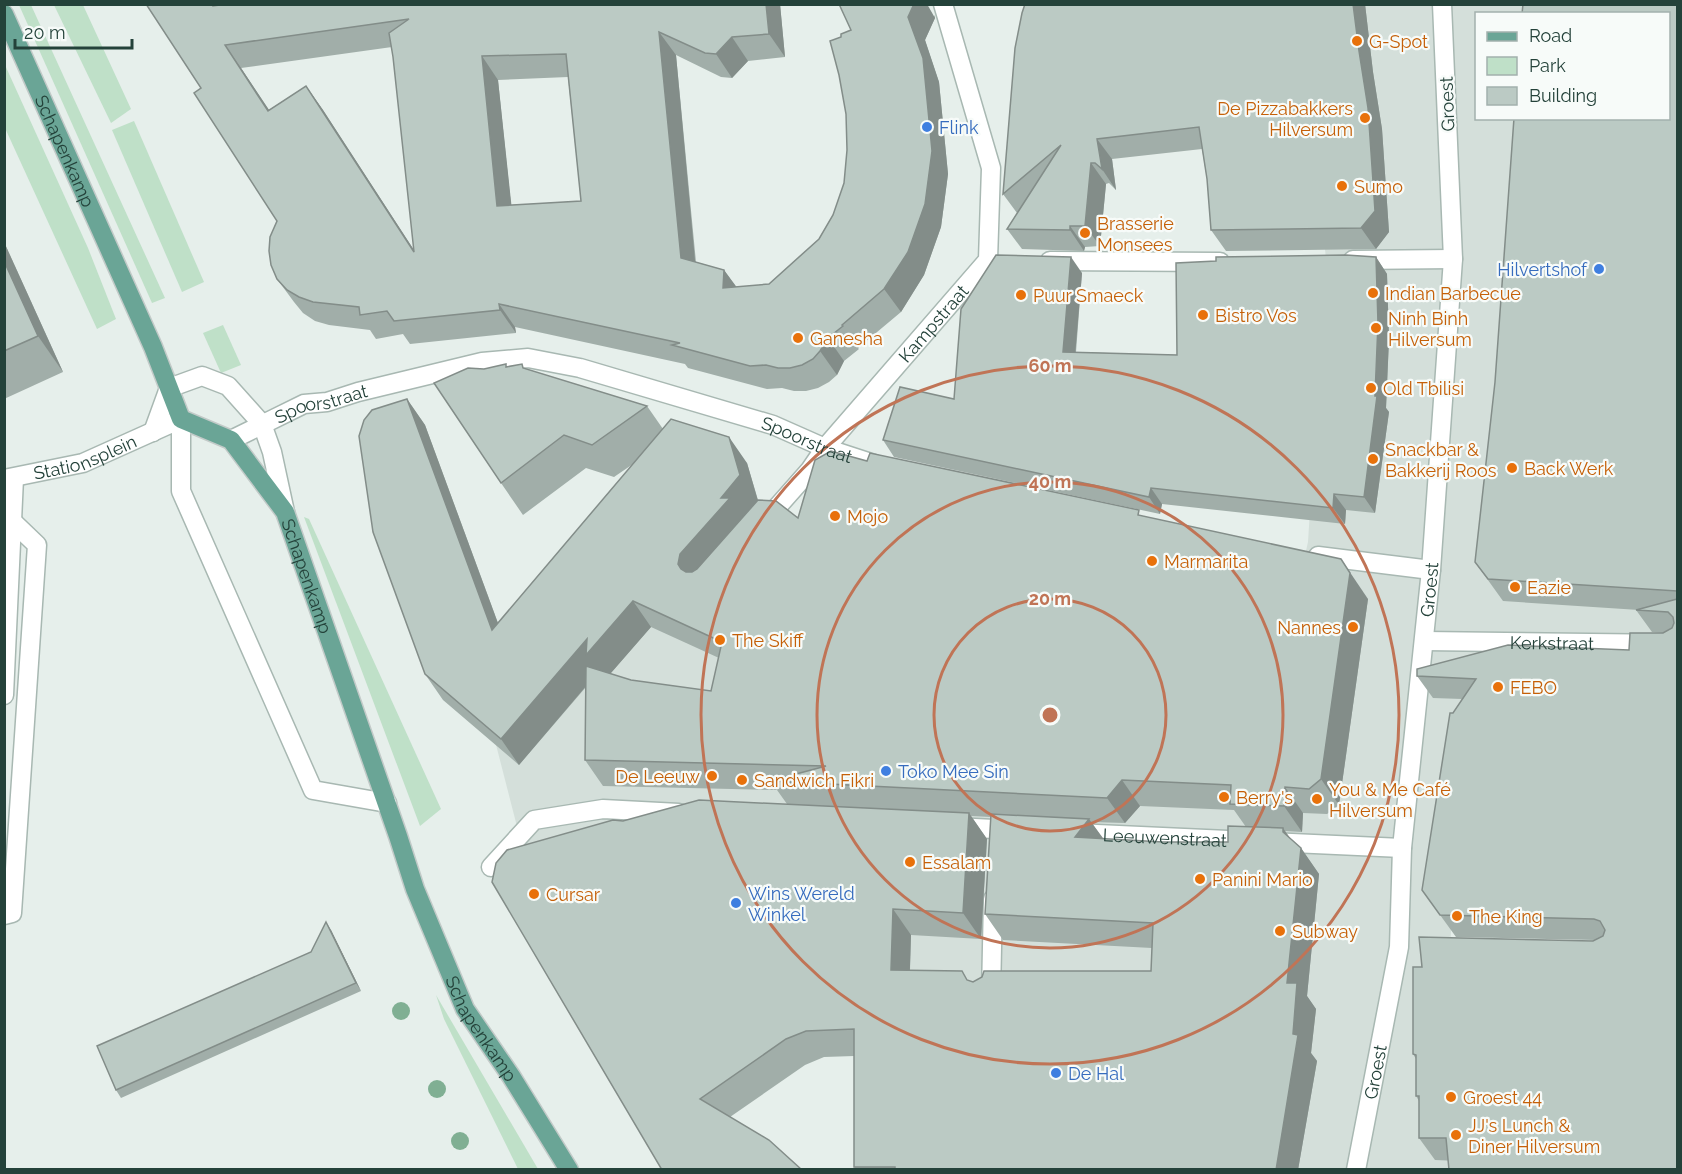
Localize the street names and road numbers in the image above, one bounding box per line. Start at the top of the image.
street label: Groest [1436,76,1458,132]
street label: Schapenkamp [31,92,99,210]
street label: Kampstraat [894,280,972,366]
street label: Spoorstraat [271,380,369,427]
street label: Spoorstraat [759,412,855,467]
street label: Stationsplein [32,430,139,483]
street label: Schapenkamp [278,516,337,636]
street label: Groest [1416,561,1442,618]
street label: Kerkstraat [1510,632,1594,654]
street label: Leeuwenstraat [1102,824,1227,850]
street label: Schapenkamp [442,972,522,1085]
street label: Groest [1359,1043,1390,1101]

